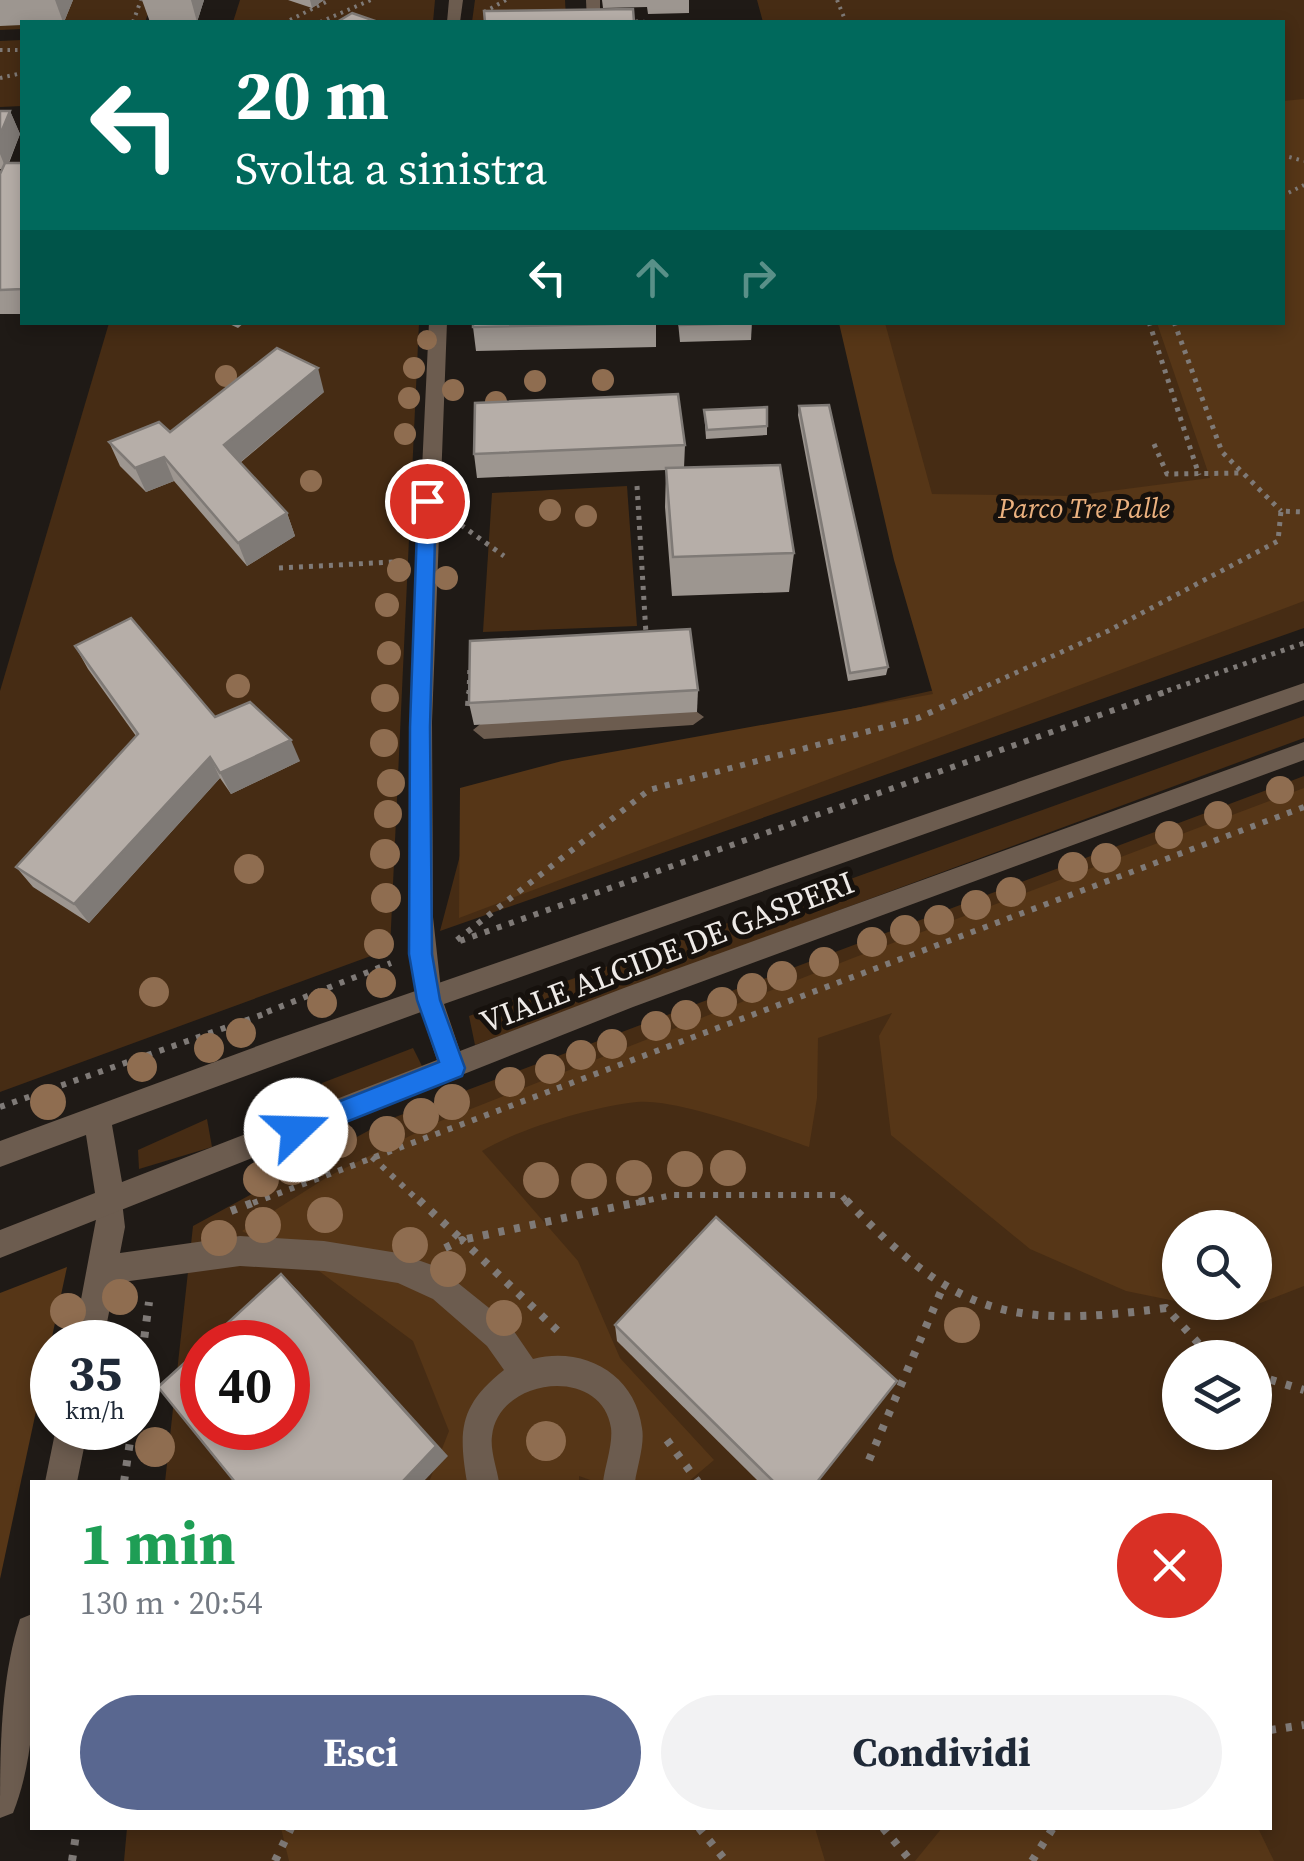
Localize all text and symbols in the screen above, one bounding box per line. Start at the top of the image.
text: 20 m [235,46,389,142]
icon: left [70,60,200,190]
text: Svolta a sinistra [235,137,547,199]
icon: left [520,250,575,305]
icon: ahead [625,250,680,305]
icon: right [730,250,785,305]
pin [385,459,470,544]
icon: arrive [400,474,455,529]
park label: Parco Tre Palle [997,489,1171,527]
street label: VIALE ALCIDE DE GASPERI [474,860,860,1044]
position arrow [244,1078,348,1182]
map controls [1162,1210,1272,1450]
button: search [1162,1210,1272,1320]
speed limit sign: 40 [180,1320,310,1450]
text: 35 [68,1338,122,1407]
button: layers [1162,1340,1272,1450]
text: km/h [65,1393,125,1427]
text: 1 min [80,1502,236,1584]
button: close [1117,1513,1222,1618]
text: 130 m · 20:54 [80,1581,262,1625]
button: Esci [80,1695,641,1810]
button: Condividi [661,1695,1222,1810]

